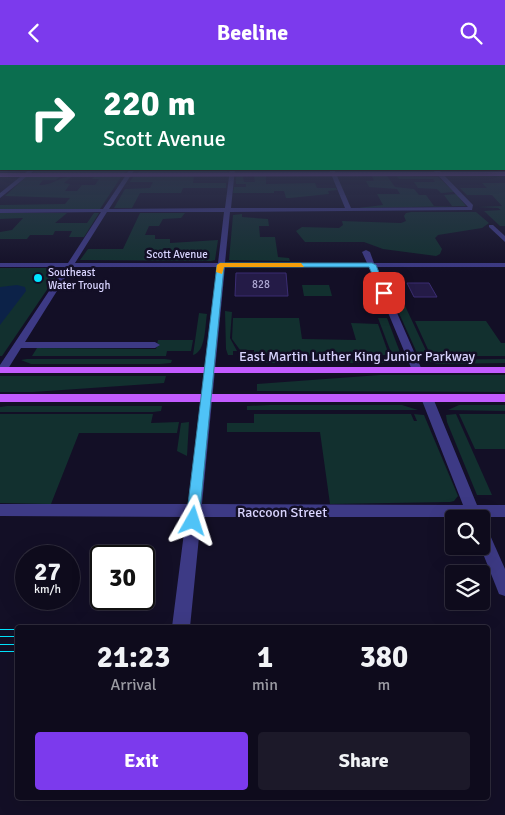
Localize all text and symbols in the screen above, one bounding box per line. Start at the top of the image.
icon: back [20,19,48,47]
text: Beeline [217,19,288,46]
icon: search [457,19,485,47]
text: 220 m [103,82,196,125]
icon: right [20,85,85,150]
text: Scott Avenue [103,125,226,152]
street label: Scott Avenue [146,248,208,261]
place label: Southeast Water Trough [48,266,110,292]
marker: Southeast Water Trough [32,272,44,284]
pin [363,272,405,314]
house number: 828 [252,278,270,291]
icon: arrive [370,279,398,307]
street label: East Martin Luther King Junior Parkway [239,348,476,365]
position arrow [166,494,218,546]
street label: Raccoon Street [237,504,327,521]
map controls [445,510,490,610]
button: search [445,510,490,555]
speed limit sign: 30 [90,545,155,610]
text: 27 [34,556,61,587]
button: layers [445,565,490,610]
text: km/h [34,582,61,597]
text: 21:23 [97,639,170,676]
text: 1 [257,639,273,676]
text: 380 [360,639,408,676]
text: Arrival [110,675,157,695]
text: min [252,675,278,695]
text: m [378,675,390,695]
button: Exit [35,732,248,790]
button: Share [258,732,470,790]

